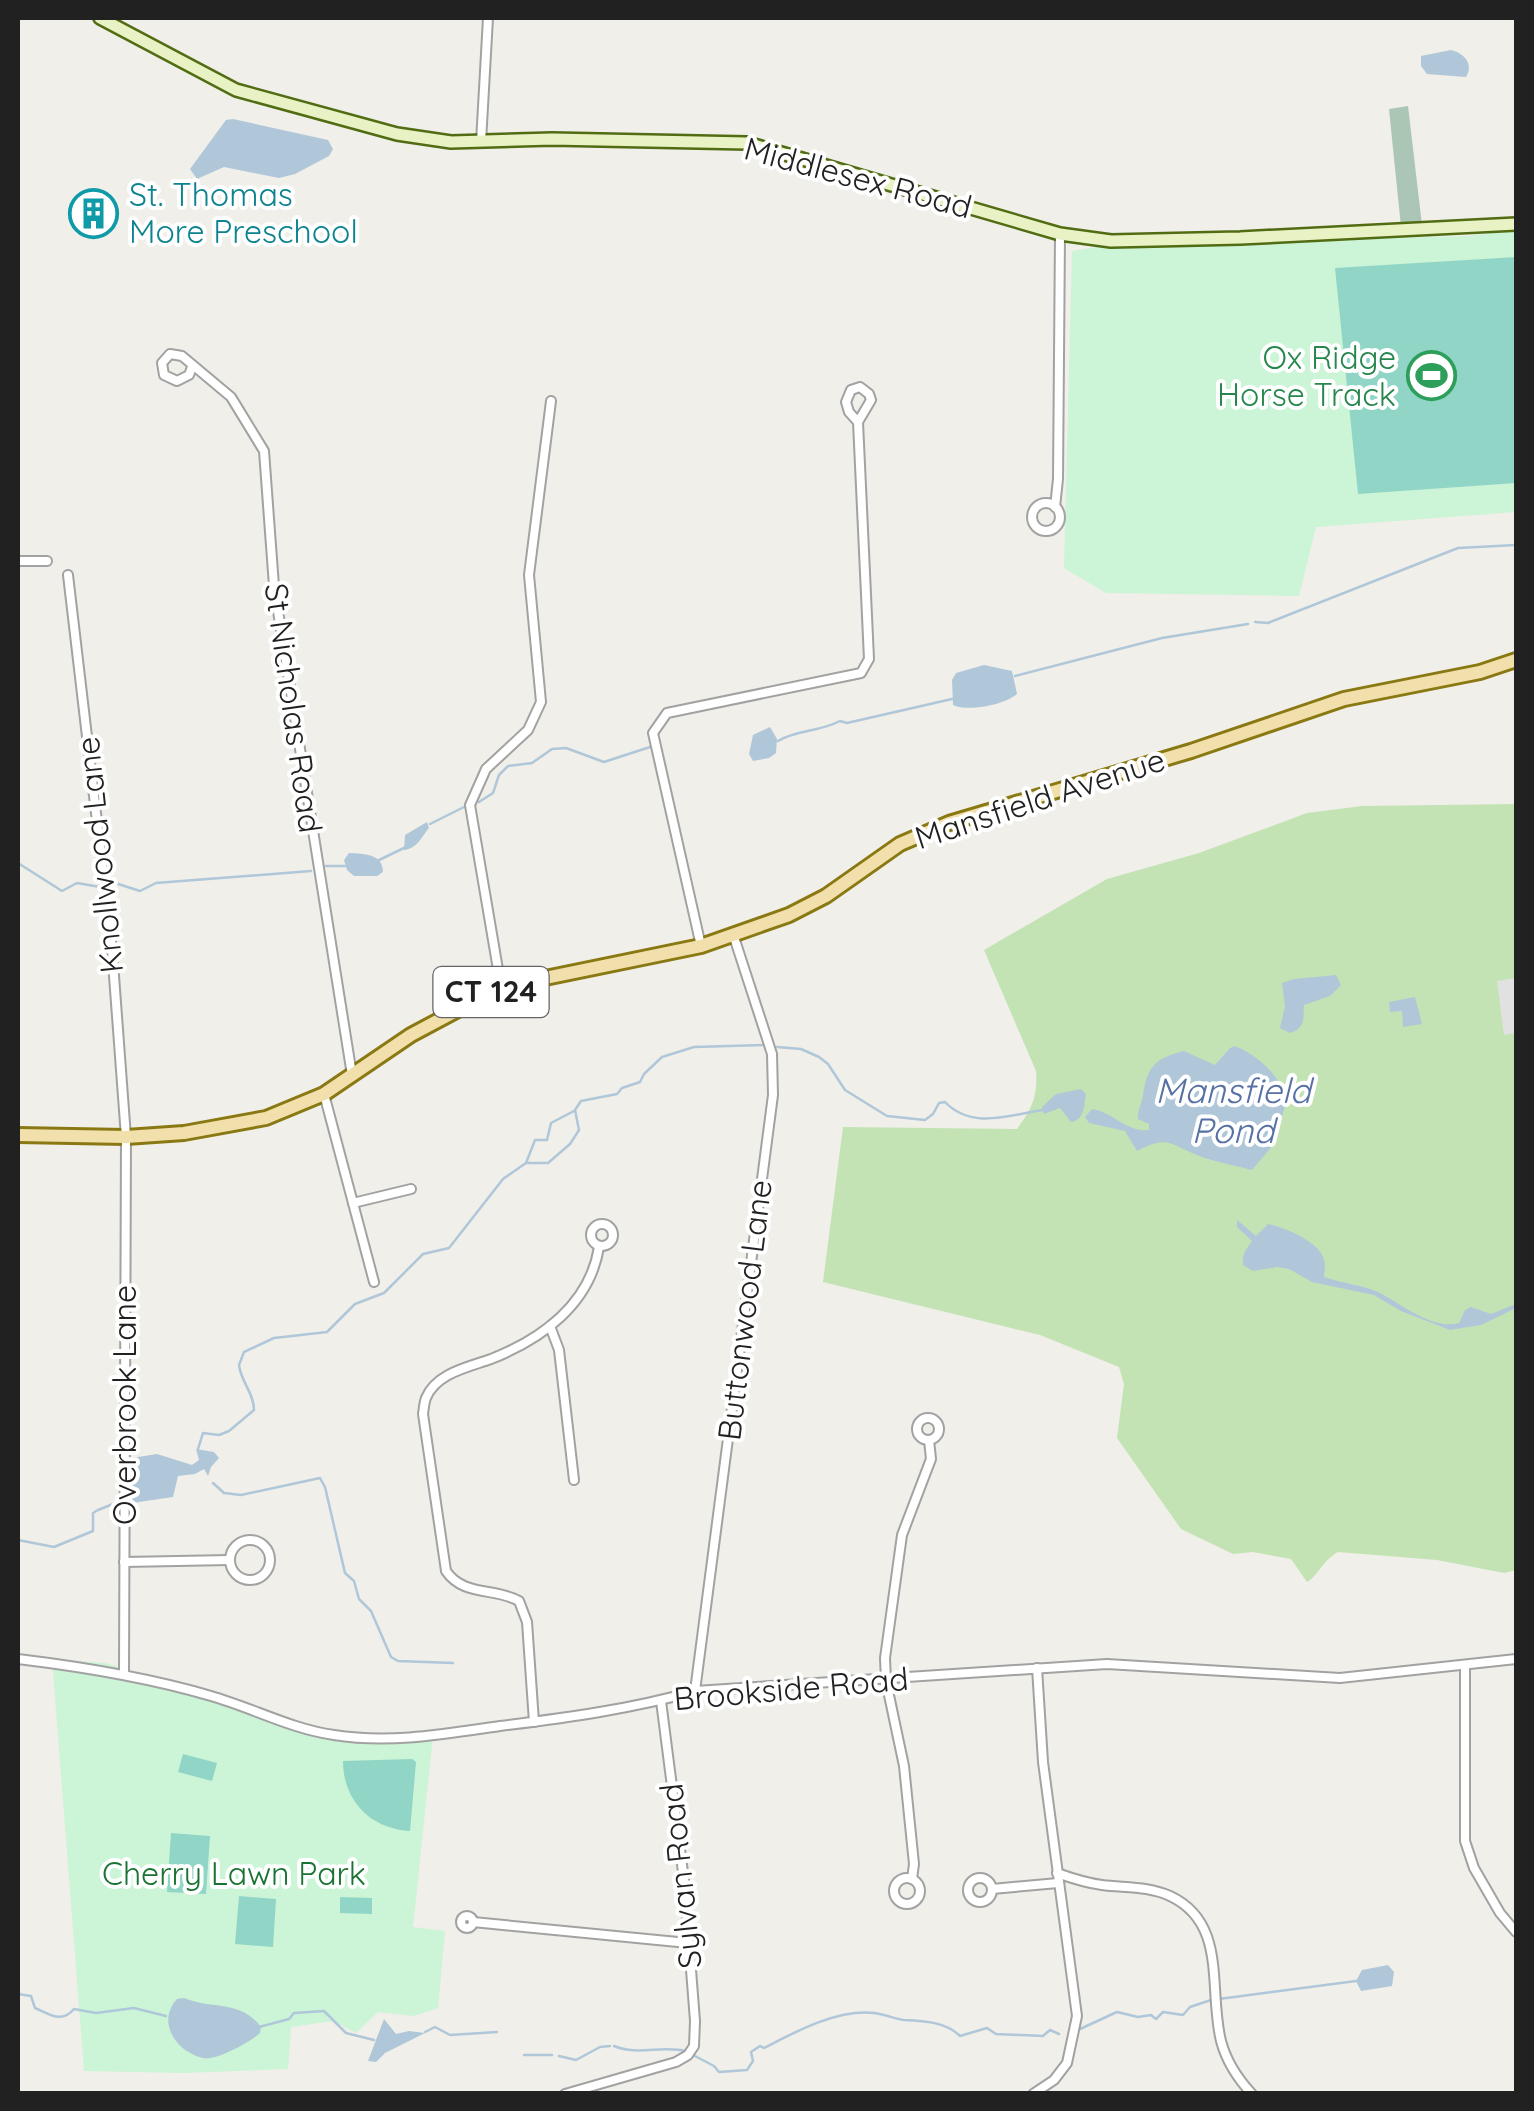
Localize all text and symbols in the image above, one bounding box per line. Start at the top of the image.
street label: Middlesex Road [740,127,976,227]
place label: St. Thomas More Preschool [129,174,358,251]
building icon: St. Thomas More Preschool [68,187,120,239]
place label: Ox Ridge Horse Track [1217,337,1396,414]
sports icon: Ox Ridge Horse Track [1405,350,1457,402]
street label: St Nicholas Road [257,580,331,835]
street label: Knollwood Lane [67,735,131,975]
street label: Mansfield Avenue [910,739,1170,857]
road number: CT 124 [434,967,548,1017]
water label: Mansfield Pond [1155,1068,1315,1152]
street label: Buttonwood Lane [708,1177,780,1442]
street label: Overbrook Lane [104,1285,144,1525]
street label: Brookside Road [672,1658,910,1718]
street label: Sylvan Road [650,1782,710,1970]
park label: Cherry Lawn Park [102,1853,366,1893]

